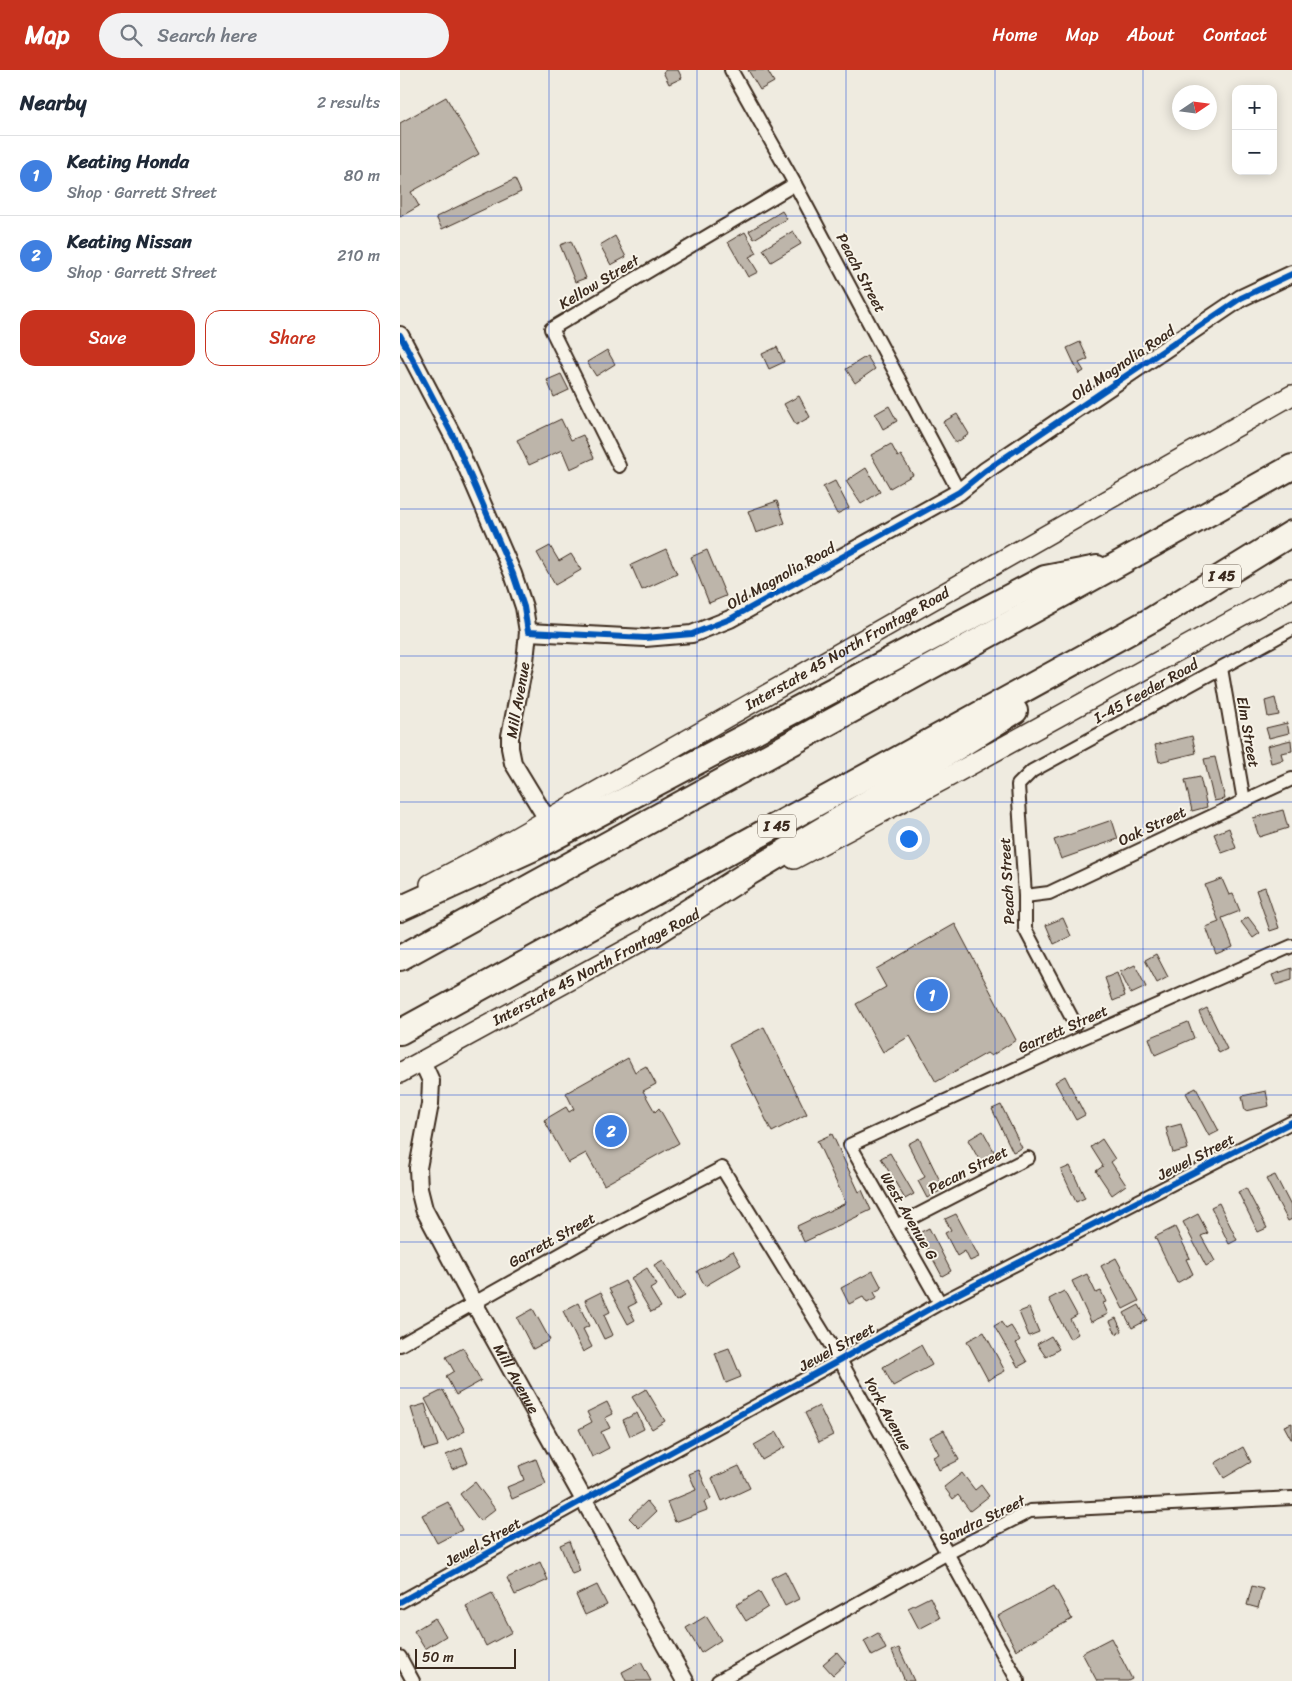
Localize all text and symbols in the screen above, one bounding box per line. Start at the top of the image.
search box [99,13,449,58]
text: Map [25,14,69,56]
text: Search here [157,19,257,52]
text: Home [993,19,1038,51]
text: Map [1066,19,1099,51]
text: About [1127,19,1175,51]
text: Contact [1203,19,1267,51]
icon: search [117,21,145,49]
text: Nearby [20,84,86,122]
north arrow [1172,85,1217,130]
map controls [1232,85,1277,175]
button: + [1232,85,1277,130]
text: 2 results [317,88,380,117]
button: − [1232,130,1277,175]
text: Keating Honda [67,145,189,178]
text: 1 [33,161,39,190]
text: 80 m [344,161,380,190]
text: Shop · Garrett Street [67,178,217,207]
text: Keating Nissan [67,225,192,258]
street label: Peach Street [829,228,893,318]
text: 2 [31,241,41,270]
text: 210 m [337,241,380,270]
street label: Kellow Street [554,247,645,316]
text: Shop · Garrett Street [67,258,217,287]
button: Save [20,310,195,366]
button: Share [205,310,380,366]
street label: Old Magnolia Road [1066,318,1181,408]
street label: Old Magnolia Road [722,535,841,617]
road number: I 45 [1203,564,1241,588]
street label: Interstate 45 North Frontage Road [739,579,955,718]
street label: I-45 Feeder Road [1088,651,1204,731]
street label: Mill Avenue [498,659,538,740]
street label: Elm Street [1229,694,1267,770]
street label: Oak Street [1114,799,1191,853]
road number: I 45 [758,814,796,838]
your location [896,826,922,852]
street label: Peach Street [992,836,1022,925]
street label: Interstate 45 North Frontage Road [487,901,705,1033]
pin: 1 [916,976,948,1014]
street label: Garrett Street [1014,997,1113,1060]
pin: 2 [595,1112,627,1150]
street label: Jewel Street [1152,1126,1240,1188]
street label: Pecan Street [923,1138,1013,1201]
street label: West Avenue G [873,1167,945,1266]
street label: Garrett Street [504,1205,601,1275]
street label: Jewel Street [793,1315,880,1379]
street label: Mill Avenue [486,1339,547,1419]
street label: York Avenue [857,1372,919,1456]
street label: Sandra Street [934,1487,1031,1552]
street label: Jewel Street [439,1510,526,1574]
text: 50 m [422,1645,454,1670]
scale bar [415,1646,516,1669]

